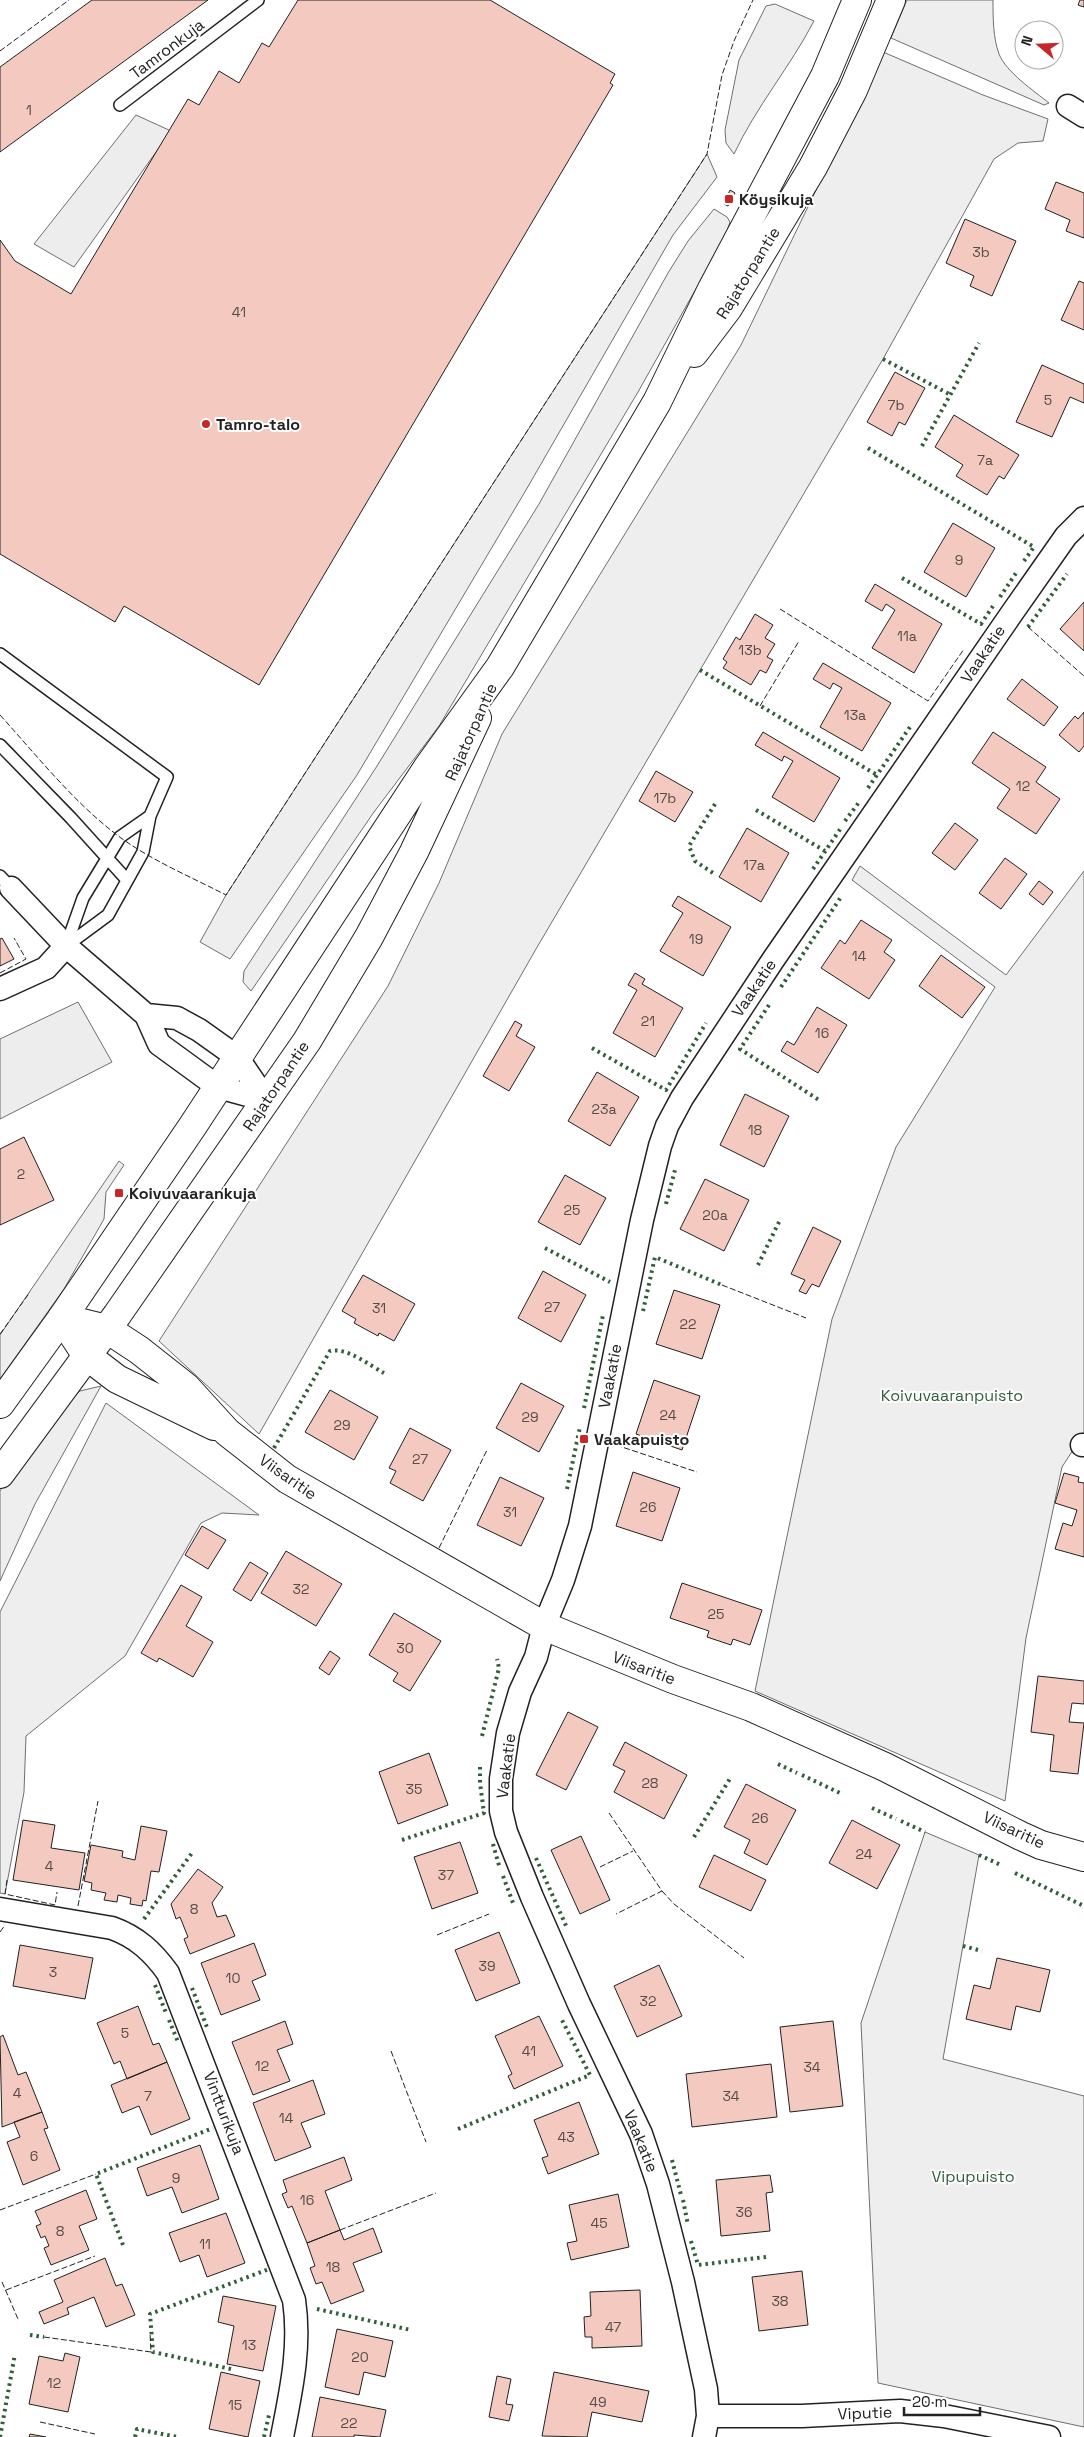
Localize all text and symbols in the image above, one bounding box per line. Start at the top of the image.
street label: Tamronkuja [126,14,208,84]
north arrow [1014,20,1064,70]
text: N [1017,33,1037,48]
house number: 1 [26,101,32,119]
place label: Köysikuja [739,189,814,210]
marker: Köysikuja [723,193,735,205]
street label: Rajatorpantie [711,223,785,323]
house number: 3b [972,243,990,261]
house number: 41 [232,303,246,321]
house number: 5 [1044,391,1052,409]
house number: 7b [888,396,904,414]
place label: Tamro-talo [216,414,300,435]
marker: Tamro-talo [200,418,212,430]
house number: 7a [977,451,993,469]
house number: 9 [955,551,963,569]
street label: Vaakatie [956,621,1010,687]
house number: 11a [897,627,917,645]
house number: 13b [738,641,762,659]
street label: Rajatorpantie [440,680,502,784]
house number: 13a [844,706,866,724]
house number: 12 [1016,777,1030,795]
house number: 17b [654,789,676,807]
house number: 17a [743,856,765,874]
house number: 19 [689,930,703,948]
house number: 14 [852,947,867,965]
street label: Vaakatie [727,955,781,1021]
house number: 21 [641,1012,655,1030]
house number: 16 [815,1024,829,1042]
street label: Rajatorpantie [238,1037,314,1135]
house number: 23a [592,1100,616,1118]
house number: 18 [748,1121,763,1139]
house number: 2 [17,1165,25,1183]
place label: Koivuvaarankuja [129,1183,256,1204]
marker: Koivuvaarankuja [113,1187,125,1199]
house number: 25 [564,1201,580,1219]
house number: 20a [702,1206,728,1224]
house number: 27 [544,1298,560,1316]
house number: 31 [372,1299,386,1317]
house number: 22 [680,1315,696,1333]
street label: Vaakatie [593,1342,627,1410]
park label: Koivuvaaranpuisto [881,1385,1023,1406]
house number: 24 [660,1406,677,1424]
house number: 29 [522,1408,538,1426]
house number: 29 [334,1416,350,1434]
place label: Vaakapuisto [594,1429,690,1450]
marker: Vaakapuisto [578,1433,590,1445]
street label: Viisaritie [255,1449,321,1505]
house number: 27 [412,1450,428,1468]
house number: 26 [639,1498,657,1516]
house number: 31 [503,1503,517,1521]
house number: 32 [293,1580,309,1598]
house number: 25 [708,1605,724,1623]
house number: 30 [396,1639,414,1657]
street label: Viisaritie [609,1646,679,1690]
street label: Vaakatie [492,1732,520,1800]
house number: 28 [641,1774,659,1792]
house number: 35 [406,1780,422,1798]
street label: Viisaritie [980,1807,1048,1853]
house number: 26 [751,1809,769,1827]
house number: 24 [856,1845,873,1863]
house number: 4 [45,1857,54,1875]
house number: 37 [438,1866,454,1884]
house number: 8 [190,1900,199,1918]
house number: 39 [478,1957,496,1975]
house number: 3 [49,1963,57,1981]
house number: 10 [226,1969,240,1987]
house number: 32 [640,1992,656,2010]
house number: 5 [121,2024,129,2042]
house number: 41 [522,2042,536,2060]
house number: 12 [255,2057,269,2075]
house number: 34 [803,2058,821,2076]
street label: Vintturikuja [199,2068,249,2158]
house number: 4 [13,2084,22,2102]
house number: 7 [144,2087,152,2105]
house number: 34 [722,2087,740,2105]
street label: Vaakatie [619,2107,663,2175]
house number: 14 [279,2109,294,2127]
house number: 43 [557,2128,575,2146]
house number: 6 [30,2147,38,2165]
park label: Vipupuisto [931,2166,1015,2187]
house number: 9 [172,2169,180,2187]
house number: 16 [300,2191,314,2209]
house number: 36 [735,2203,753,2221]
house number: 45 [590,2214,608,2232]
house number: 8 [56,2222,65,2240]
house number: 11 [199,2235,211,2253]
house number: 18 [326,2258,341,2276]
house number: 38 [771,2292,789,2310]
house number: 47 [605,2318,621,2336]
house number: 13 [242,2336,256,2354]
house number: 20 [351,2348,369,2366]
house number: 12 [47,2374,61,2392]
scale bar [904,2384,980,2416]
text: 20 m [912,2392,947,2411]
house number: 49 [589,2393,607,2411]
house number: 15 [228,2396,242,2414]
street label: Viputie [837,2402,893,2424]
house number: 22 [341,2414,357,2432]

